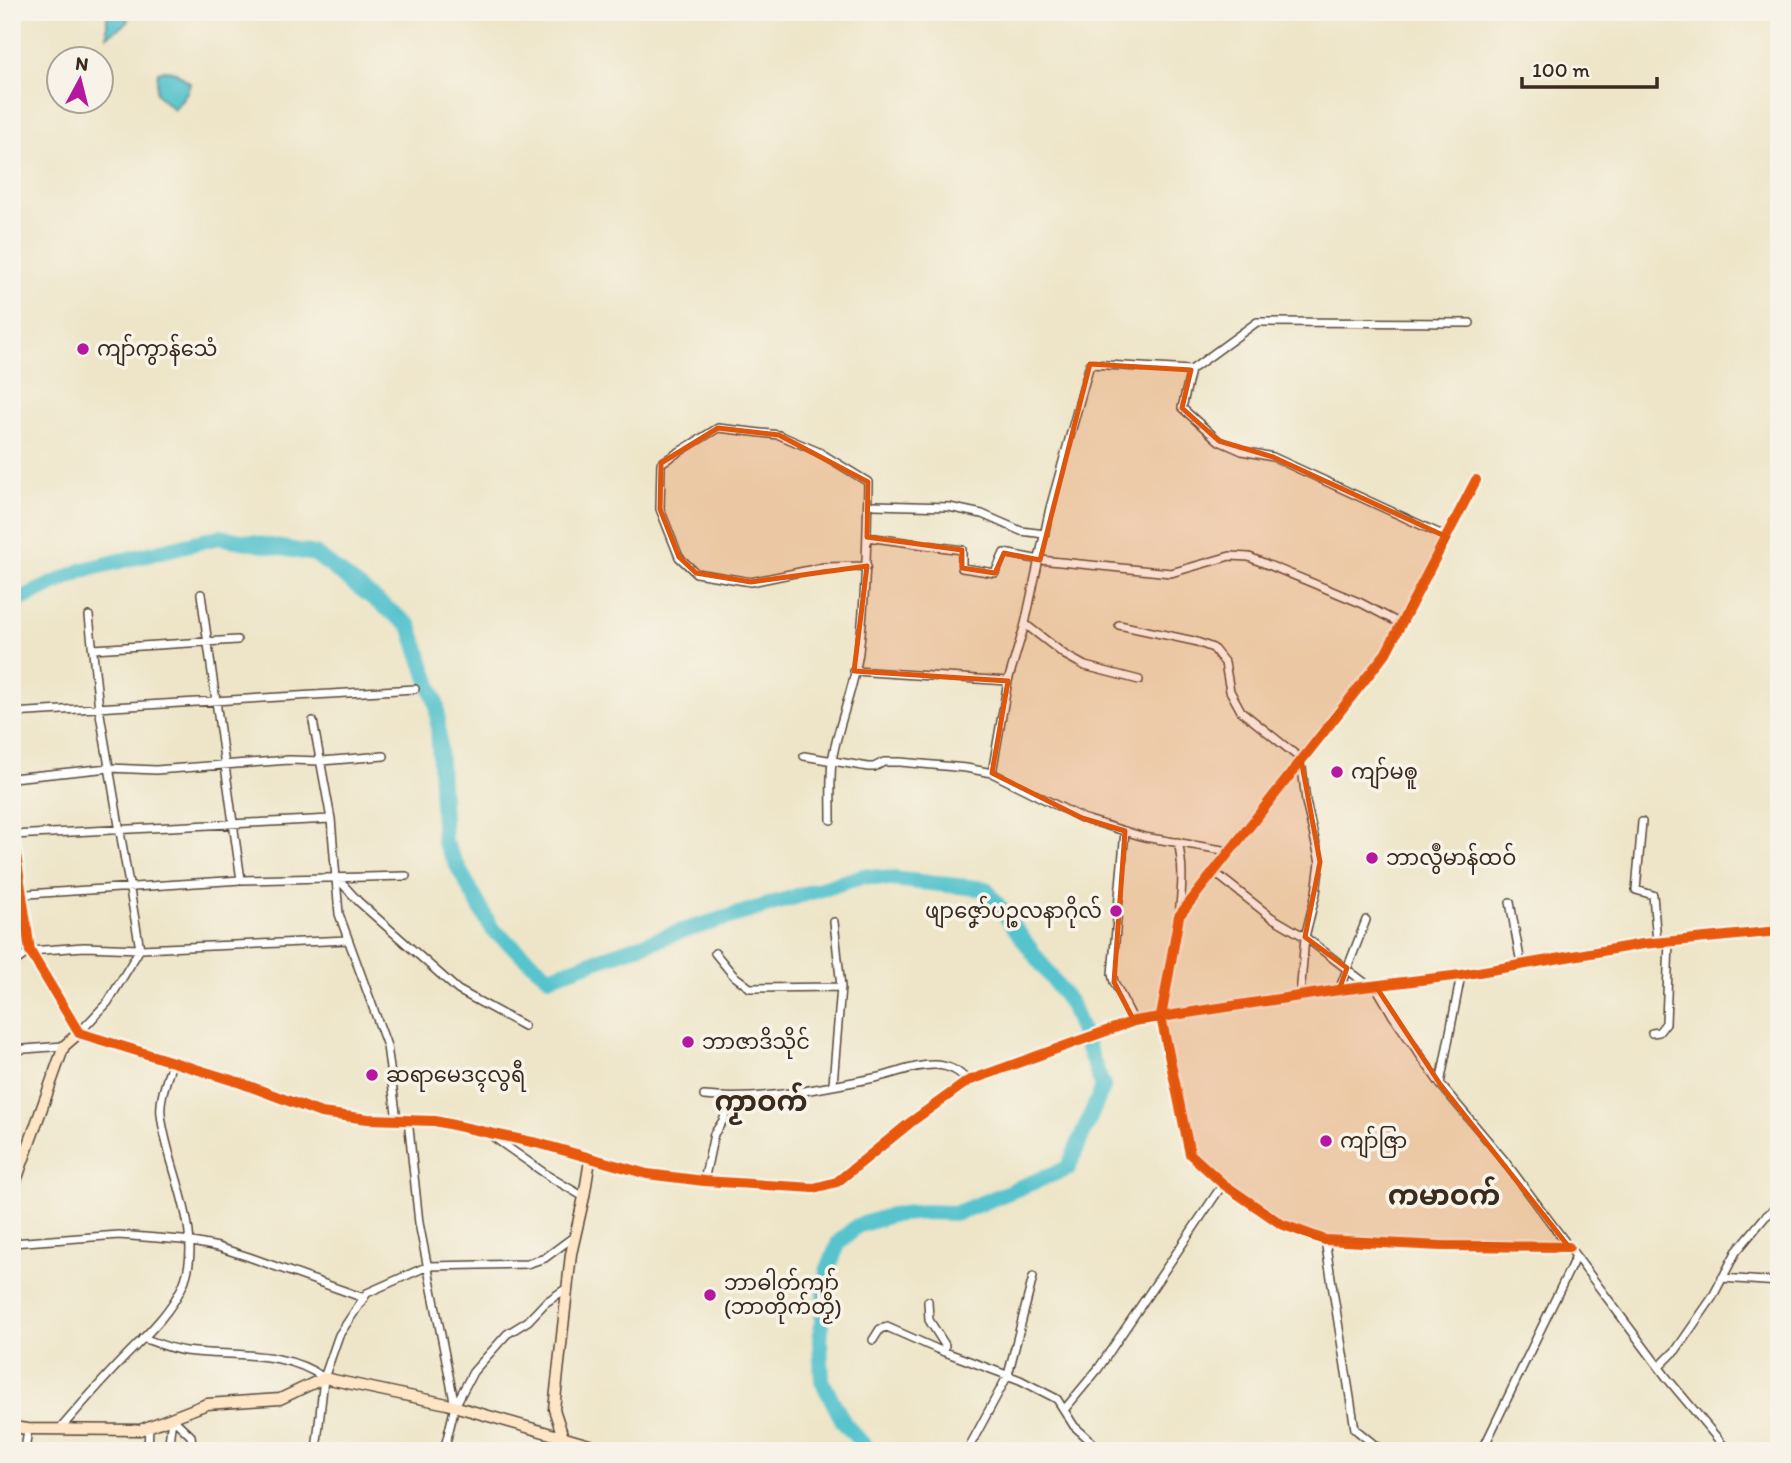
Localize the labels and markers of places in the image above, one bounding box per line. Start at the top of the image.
place label: ကျာ်ကွာန်သေံ [97,333,217,367]
marker: ကျာ်ကွာန်သေံ [75,341,91,357]
place label: ကျာ်မၜူ [1351,756,1418,790]
marker: ကျာ်မၜူ [1329,764,1345,780]
place label: ဘာလွဳမာန်ထဝ် [1386,842,1516,875]
marker: ဘာလွဳမာန်ထဝ် [1364,850,1380,866]
place label: ဖျာဇၞော်ပဉ္စလနာဂိုလ် [925,895,1102,929]
marker: ဖျာဇၞော်ပဉ္စလနာဂိုလ် [1108,903,1124,919]
place label: ဘာဇာဒိသိုင် [702,1026,810,1059]
marker: ဘာဇာဒိသိုင် [680,1034,696,1050]
place label: ဆရာမေဒၚလွရီ [386,1059,527,1092]
marker: ဆရာမေဒၚလွရီ [364,1067,380,1083]
place label: ကျာ်ဇြာ [1340,1125,1407,1159]
marker: ကျာ်ဇြာ [1318,1133,1334,1149]
place label: ဘာဓါတ်ကျာ် (ဘာတိုက်တၟိ) [724,1267,842,1324]
marker: ဘာဓါတ်ကျာ် (ဘာတိုက်တၟိ) [702,1287,718,1303]

